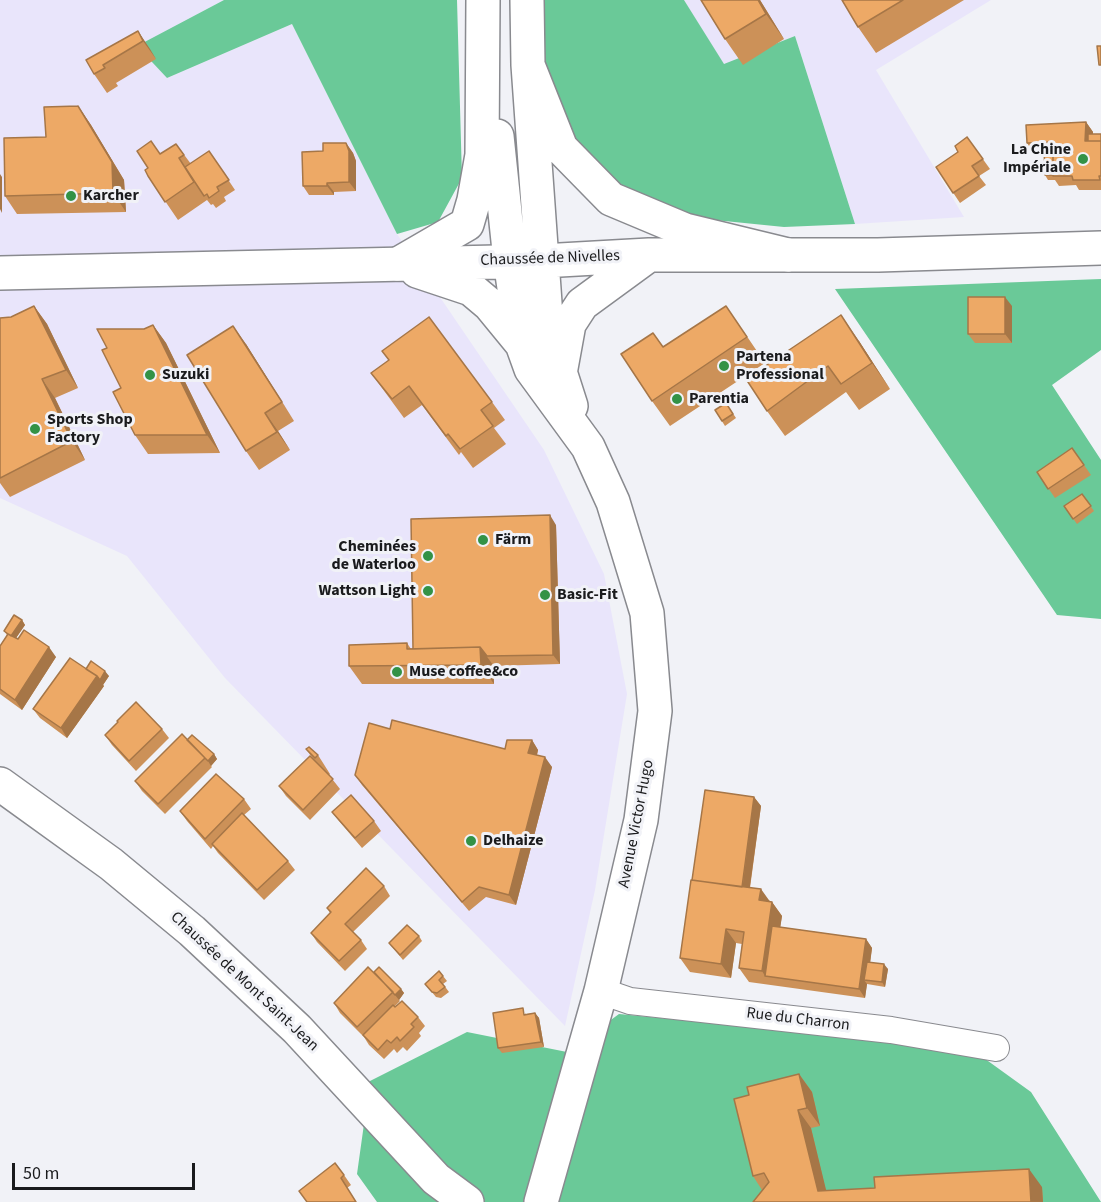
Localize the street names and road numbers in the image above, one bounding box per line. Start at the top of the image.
street label: Chaussée de Nivelles [480,247,620,271]
street label: Avenue Victor Hugo [615,758,659,890]
street label: Chaussée de Mont Saint-Jean [166,908,322,1056]
street label: Rue du Charron [745,1004,851,1036]

